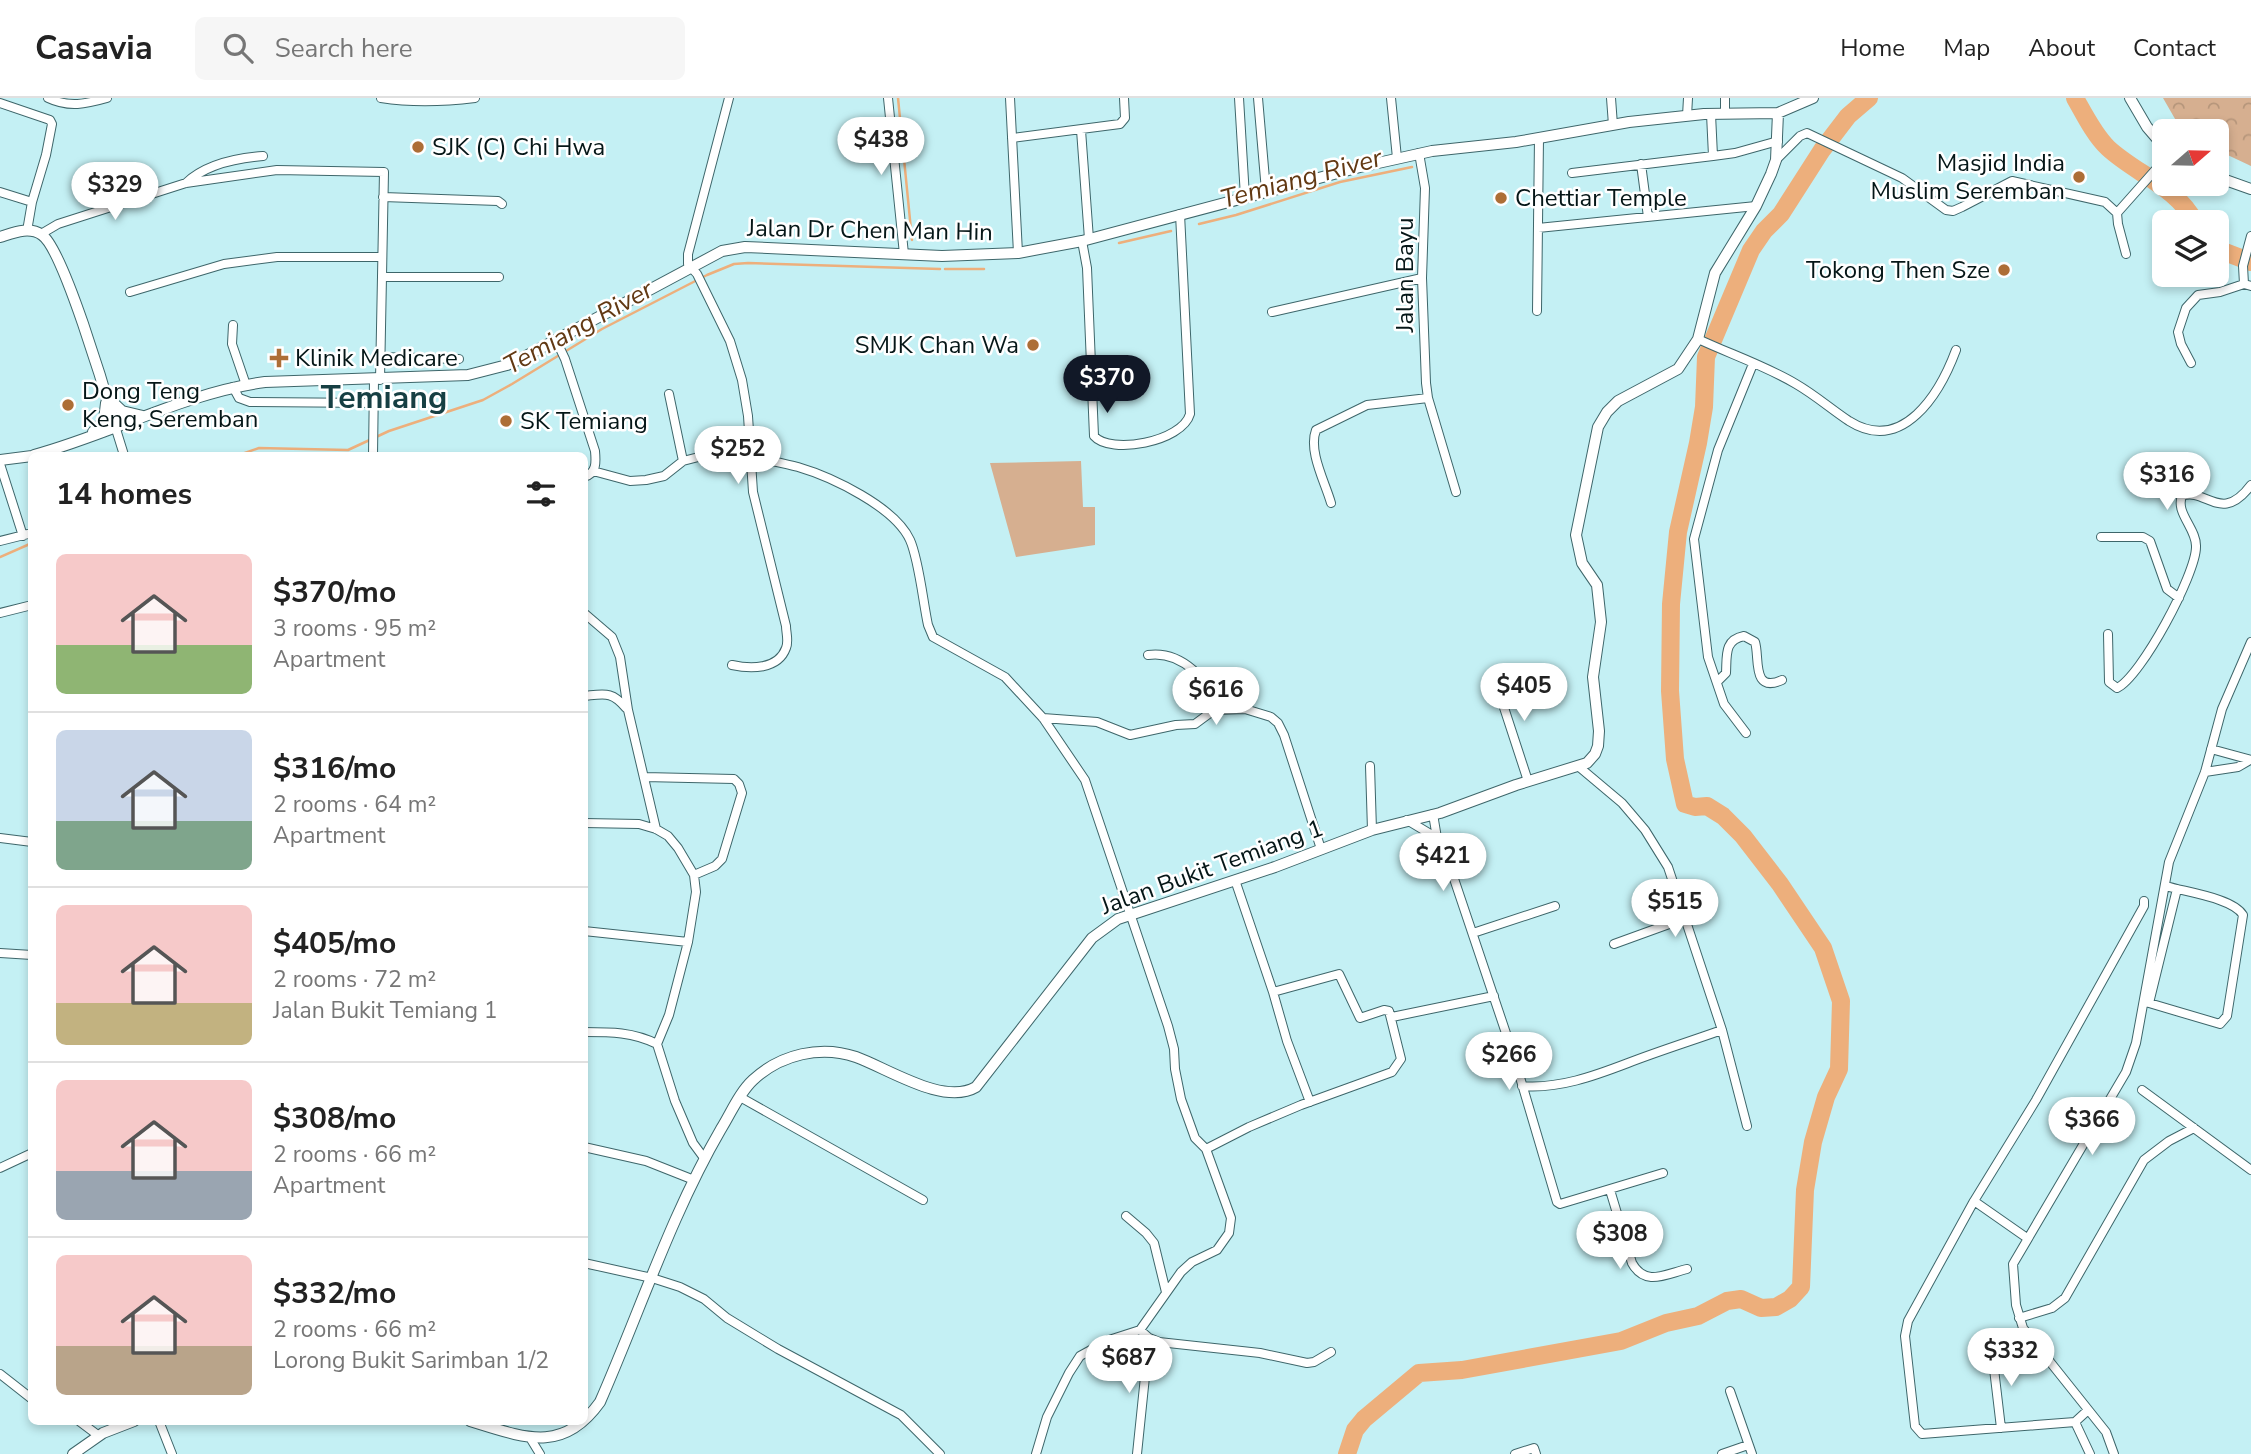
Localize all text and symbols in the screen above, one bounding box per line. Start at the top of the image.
search box [195,17,685,80]
text: Casavia [35,26,153,71]
icon: search [219,29,257,67]
text: Search here [275,31,413,66]
text: Home [1840,32,1905,64]
text: Map [1943,32,1990,64]
text: About [2028,32,2095,64]
text: Contact [2133,32,2216,64]
pin: $438 [840,118,922,177]
north arrow [2152,119,2230,196]
map controls [2152,119,2229,287]
text: $438 [853,124,909,155]
place label: SJK (C) Chi Hwa [432,131,605,163]
marker: SJK (C) Chi Hwa [410,139,426,155]
water label: Temiang River [1216,140,1386,217]
place label: Masjid India Muslim Seremban [1870,147,2065,207]
pin: $329 [74,162,156,222]
text: $329 [87,169,143,200]
marker: Masjid India Muslim Seremban [2071,169,2087,185]
place label: Chettiar Temple [1515,182,1687,214]
marker: Chettiar Temple [1493,190,1509,206]
button: layers [2152,210,2229,287]
street label: Jalan Dr Chen Man Hin [746,212,993,248]
street label: Jalan Bayu [1389,218,1421,333]
place label: Tokong Then Sze [1806,254,1990,286]
marker: Tokong Then Sze [1996,262,2012,278]
water label: Temiang River [497,272,660,383]
place label: SMJK Chan Wa [855,329,1019,361]
marker: SMJK Chan Wa [1025,337,1041,353]
place label: Klinik Medicare [295,342,458,374]
marker: Klinik Medicare [269,348,289,368]
pin: $370 [1066,356,1148,415]
text: $370 [1079,362,1135,393]
place label: Dong Teng Keng, Seremban [82,375,258,435]
district label: Temiang [321,376,447,419]
marker: Dong Teng Keng, Seremban [60,397,76,413]
place label: SK Temiang [520,405,648,437]
marker: SK Temiang [498,413,514,429]
pin: $252 [697,426,779,486]
text: $252 [710,433,766,464]
pin: $316 [2126,452,2208,512]
text: $316 [2139,459,2195,490]
text: 14 homes [56,474,192,515]
icon: filters [522,475,560,513]
text: $370/mo [273,572,396,613]
icon: home [112,582,196,666]
text: 3 rooms · 95 m² [273,613,436,644]
text: Apartment [273,644,385,675]
pin: $405 [1483,664,1565,723]
pin: $616 [1175,668,1257,727]
text: $405 [1496,670,1552,701]
text: $616 [1188,674,1244,705]
text: $316/mo [273,748,396,789]
icon: home [112,758,196,842]
text: 2 rooms · 64 m² [273,789,436,820]
street label: Jalan Bukit Temiang 1 [1095,812,1328,922]
text: Apartment [273,820,385,851]
pin: $421 [1402,834,1484,893]
text: $421 [1415,840,1471,871]
pin: $515 [1634,880,1716,939]
text: $515 [1647,886,1703,917]
text: $405/mo [273,923,396,964]
icon: home [112,933,196,1017]
text: 2 rooms · 72 m² [273,964,436,995]
text: Jalan Bukit Temiang 1 [273,995,498,1026]
pin: $266 [1468,1032,1550,1092]
text: $266 [1481,1039,1537,1070]
text: $308/mo [273,1098,396,1139]
pin: $366 [2051,1098,2133,1157]
text: $366 [2064,1104,2120,1135]
icon: home [112,1108,196,1192]
text: 2 rooms · 66 m² [273,1139,436,1170]
text: Apartment [273,1170,385,1201]
pin: $308 [1579,1212,1661,1271]
text: $308 [1592,1218,1648,1249]
text: $332/mo [273,1273,396,1314]
icon: home [112,1283,196,1367]
text: 2 rooms · 66 m² [273,1314,436,1345]
pin: $332 [1970,1328,2052,1388]
text: $332 [1983,1335,2039,1366]
pin: $687 [1088,1336,1170,1395]
text: $687 [1101,1342,1157,1373]
text: Lorong Bukit Sarimban 1/2 [273,1345,549,1376]

